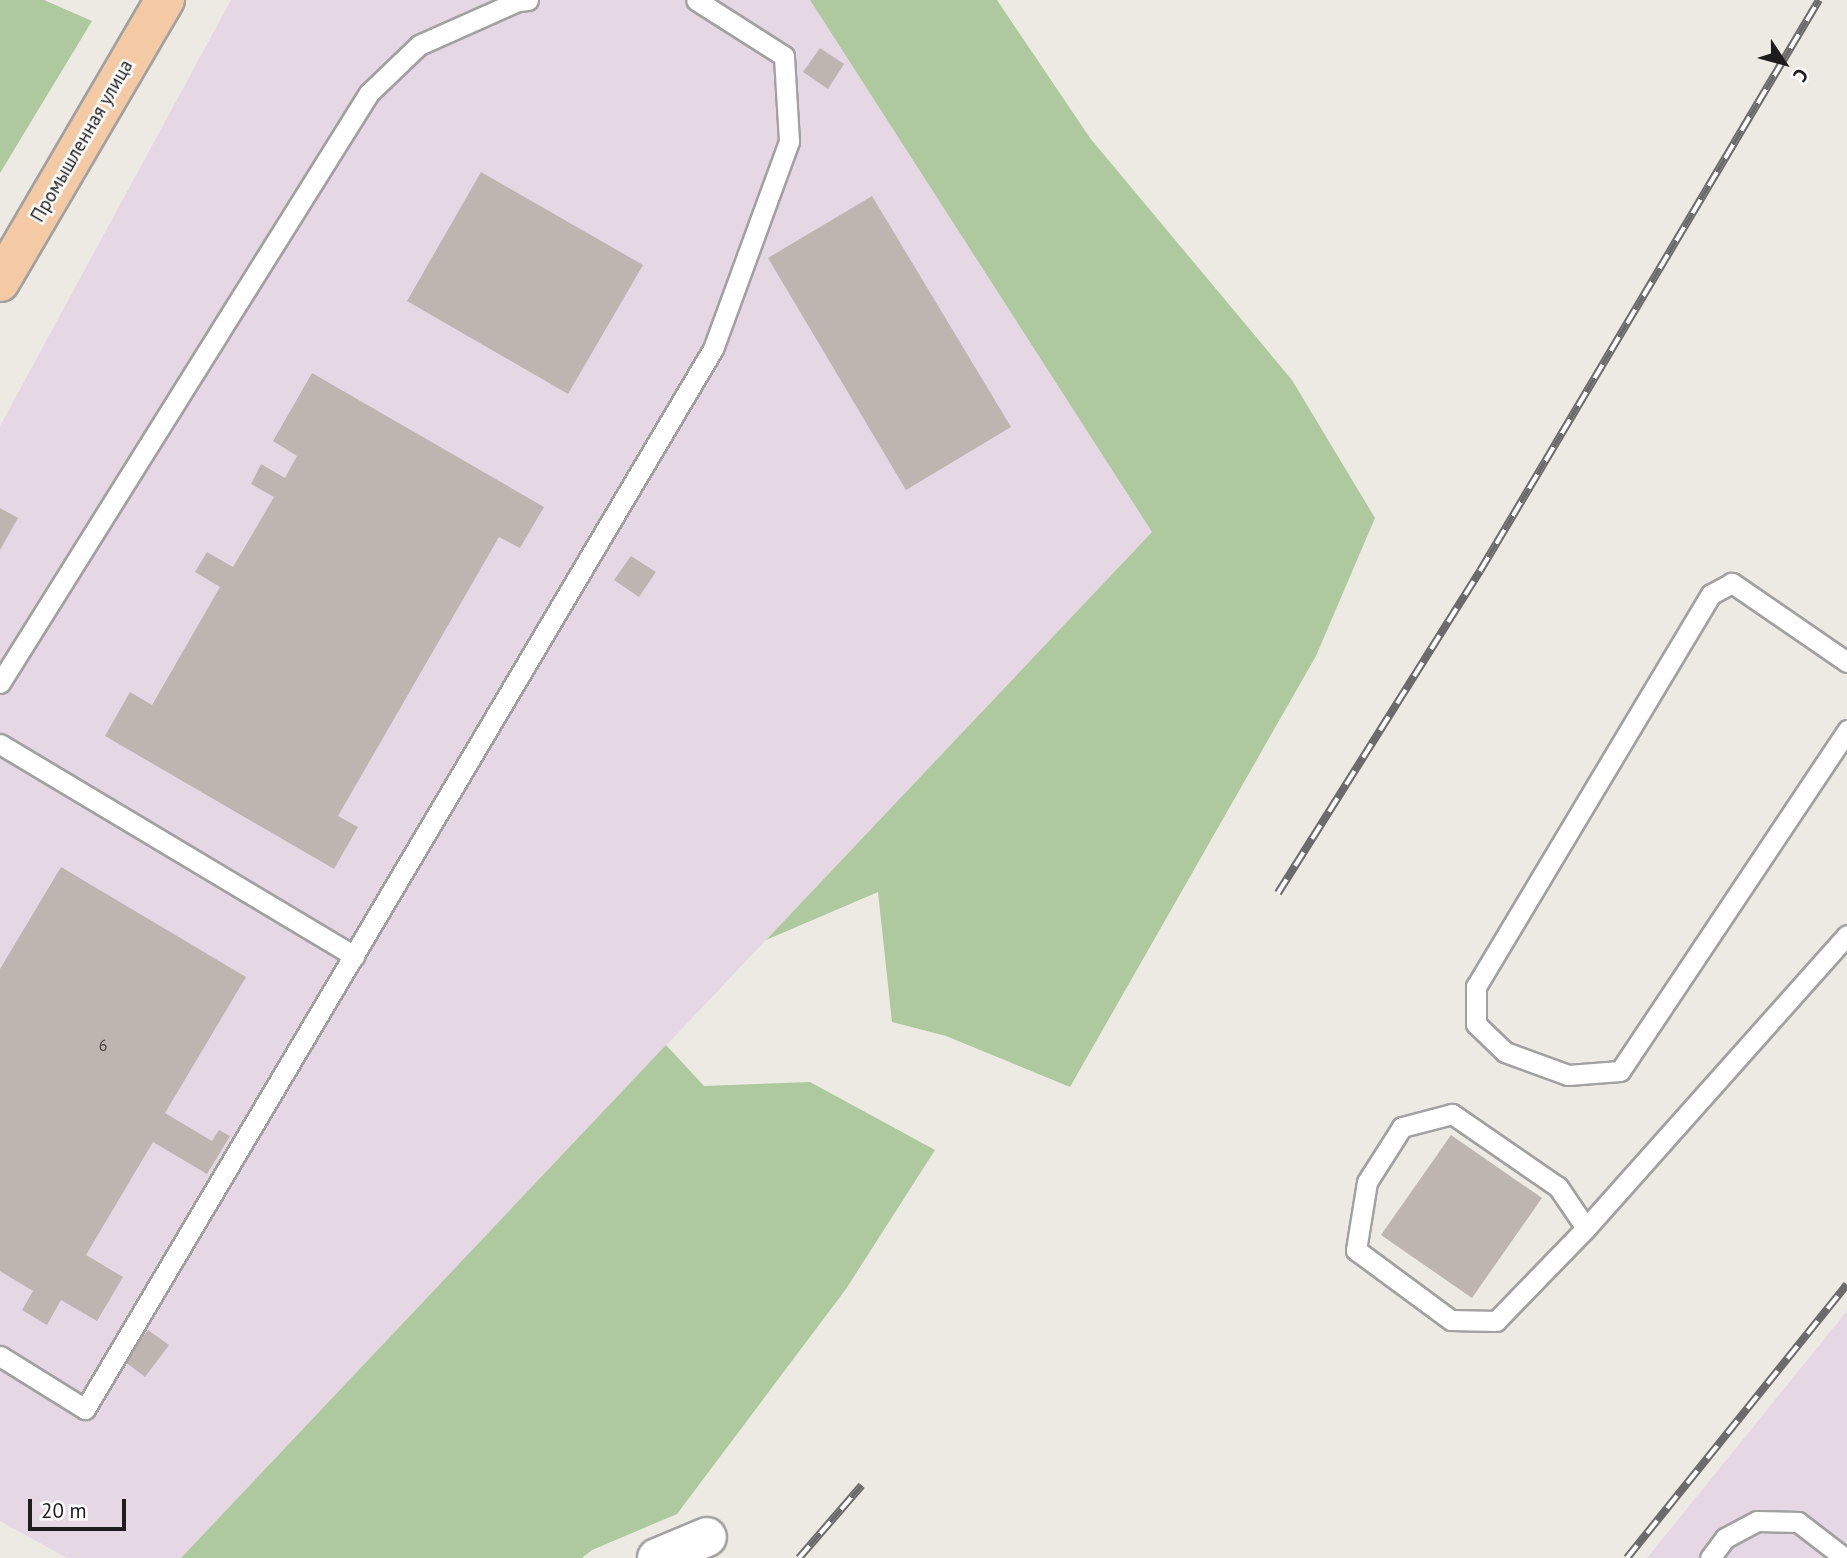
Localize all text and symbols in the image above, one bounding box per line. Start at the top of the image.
north arrow [1749,28,1819,98]
street label: Промышленная улица [26,56,138,226]
text: С [1788,64,1814,87]
house number: 6 [99,1035,107,1055]
scale bar [32,1484,130,1528]
text: 20 m [41,1497,87,1524]

